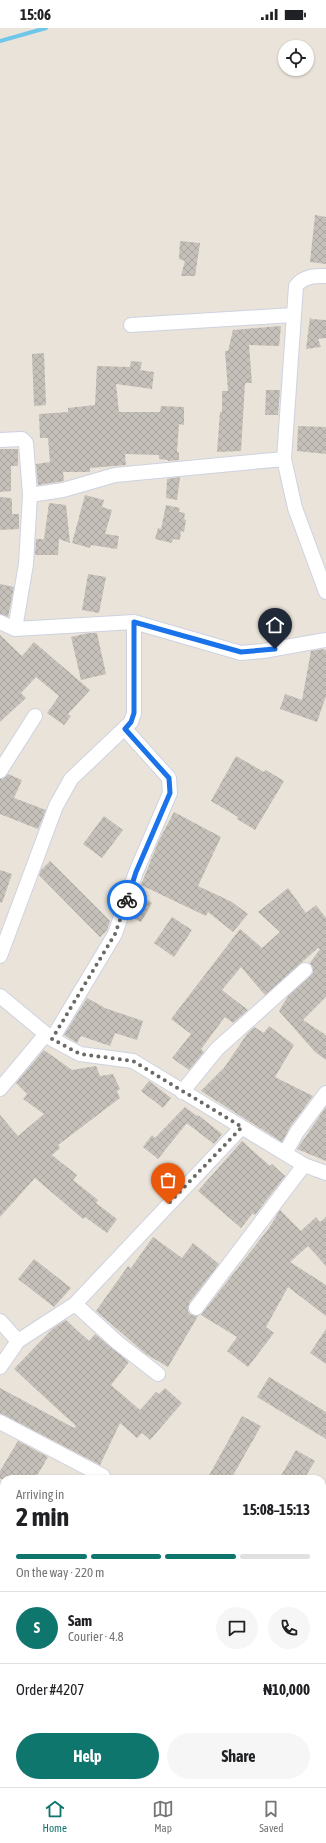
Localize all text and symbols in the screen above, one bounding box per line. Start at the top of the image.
text: 15:06 [20,6,51,23]
map controls [278,40,314,76]
button: locate [278,40,314,76]
pin [258,608,292,649]
icon: home [264,614,286,636]
courier [107,880,147,920]
icon: bike [116,889,138,911]
pin [151,1163,185,1204]
icon: bag [157,1169,179,1191]
text: Arriving in [16,1487,64,1502]
text: 15:08–15:13 [243,1501,310,1518]
text: 2 min [16,1502,69,1532]
text: On the way · 220 m [16,1565,104,1580]
button: chat [216,1607,258,1649]
button: phone [268,1607,310,1649]
text: Sam [68,1612,92,1629]
text: S [34,1619,40,1636]
text: Courier · 4.8 [68,1629,124,1644]
text: Order #4207 [16,1681,84,1698]
text: ₦10,000 [263,1681,310,1698]
button: Help [16,1733,159,1779]
button: Share [167,1733,310,1779]
tab: Home [43,1798,67,1834]
tab: Map [152,1798,174,1834]
tab: Saved [259,1798,283,1834]

